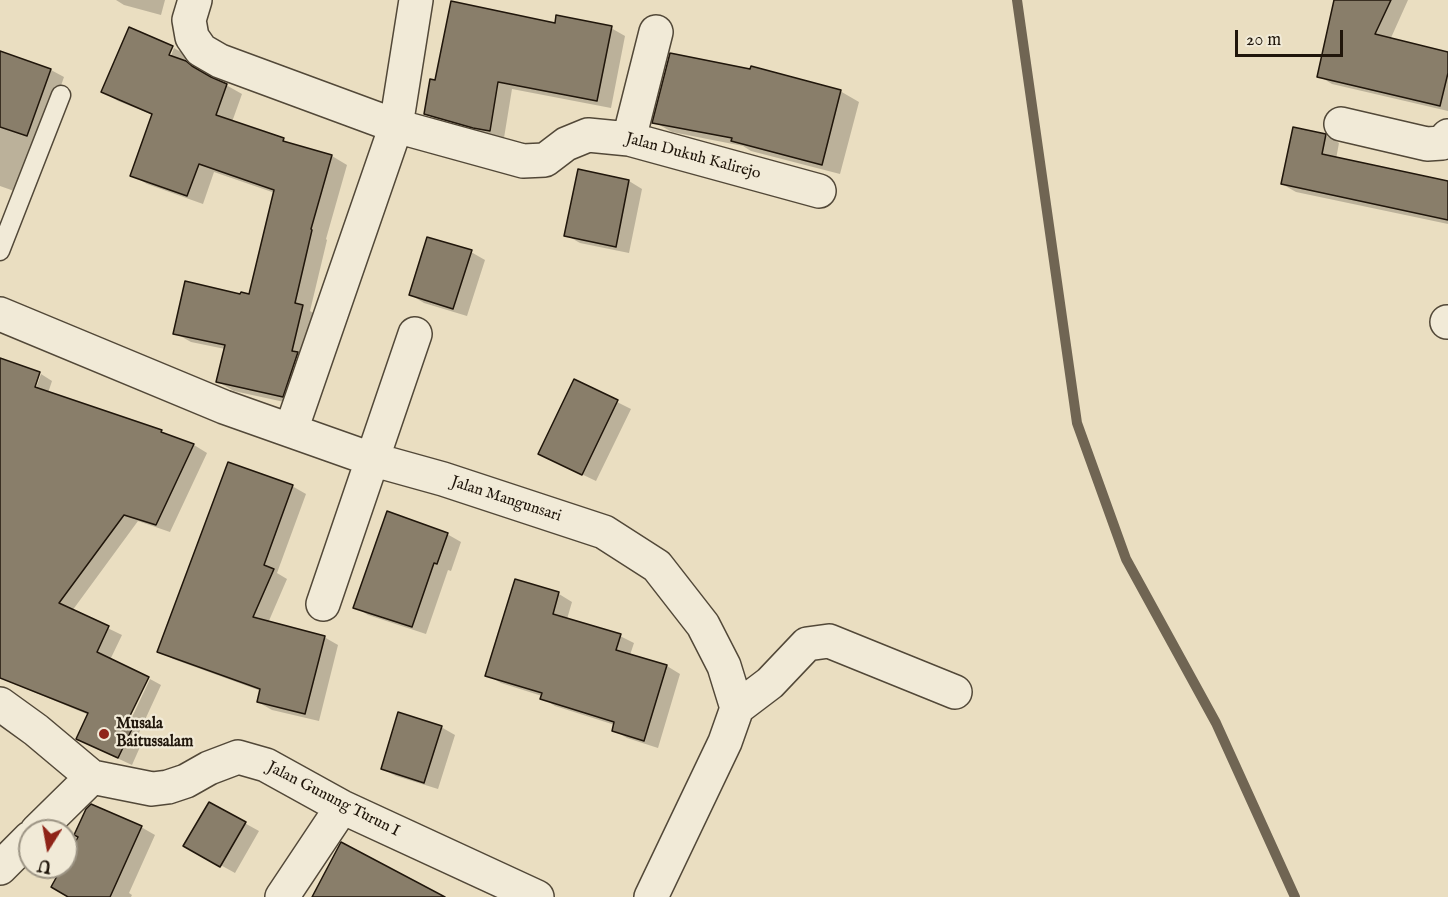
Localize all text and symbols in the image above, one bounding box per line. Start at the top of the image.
scale bar [1238,18,1346,56]
text: 20 m [1246,29,1281,52]
street label: Jalan Dukuh Kalirejo [623,130,763,184]
street label: Jalan Mangunsari [448,473,564,527]
place label: Musala Baitussalam [116,715,193,753]
marker: Musala Baitussalam [97,727,111,741]
street label: Jalan Gunung Turun I [263,758,403,842]
north arrow [18,819,78,879]
text: U [36,854,54,876]

